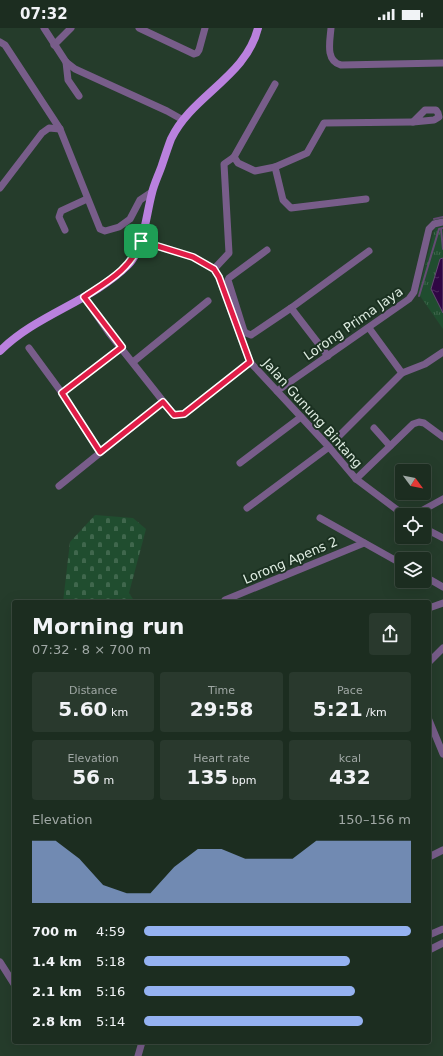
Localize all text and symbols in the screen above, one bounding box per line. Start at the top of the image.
text: 07:32 [20,5,68,23]
pin [124,224,158,258]
icon: arrive [130,230,152,252]
street label: Lorong Prima Jaya [301,284,406,363]
street label: Jalan Gunung Bintang [259,355,366,471]
north arrow [395,464,431,500]
map controls [395,464,431,588]
button: locate [395,508,431,544]
street label: Lorong Apens 2 [241,534,340,587]
button: layers [395,552,431,588]
button: share [369,613,411,655]
text: Morning run [32,614,184,639]
text: 07:32 · 8 × 700 m [32,642,151,657]
text: Distance [69,684,117,697]
text: Time [208,684,235,697]
text: Pace [337,684,363,697]
text: 5.60 [58,697,108,721]
text: 29:58 [190,697,253,721]
text: 5:21 [313,697,363,721]
text: km [108,706,128,719]
text: /km [363,706,387,719]
text: Elevation [68,752,119,765]
text: Heart rate [193,752,250,765]
text: kcal [339,752,361,765]
text: 56 [72,765,100,789]
text: 135 [187,765,228,789]
text: 432 [329,765,371,789]
text: m [100,774,114,787]
text: bpm [228,774,256,787]
text: Elevation [32,812,92,827]
text: 150–156 m [338,812,411,827]
text: 700 m [32,924,77,939]
text: 4:59 [96,924,125,939]
text: 1.4 km [32,954,82,969]
text: 5:18 [96,954,125,969]
text: 2.1 km [32,984,82,999]
text: 5:16 [96,984,125,999]
text: 2.8 km [32,1014,82,1029]
text: 5:14 [96,1014,125,1029]

